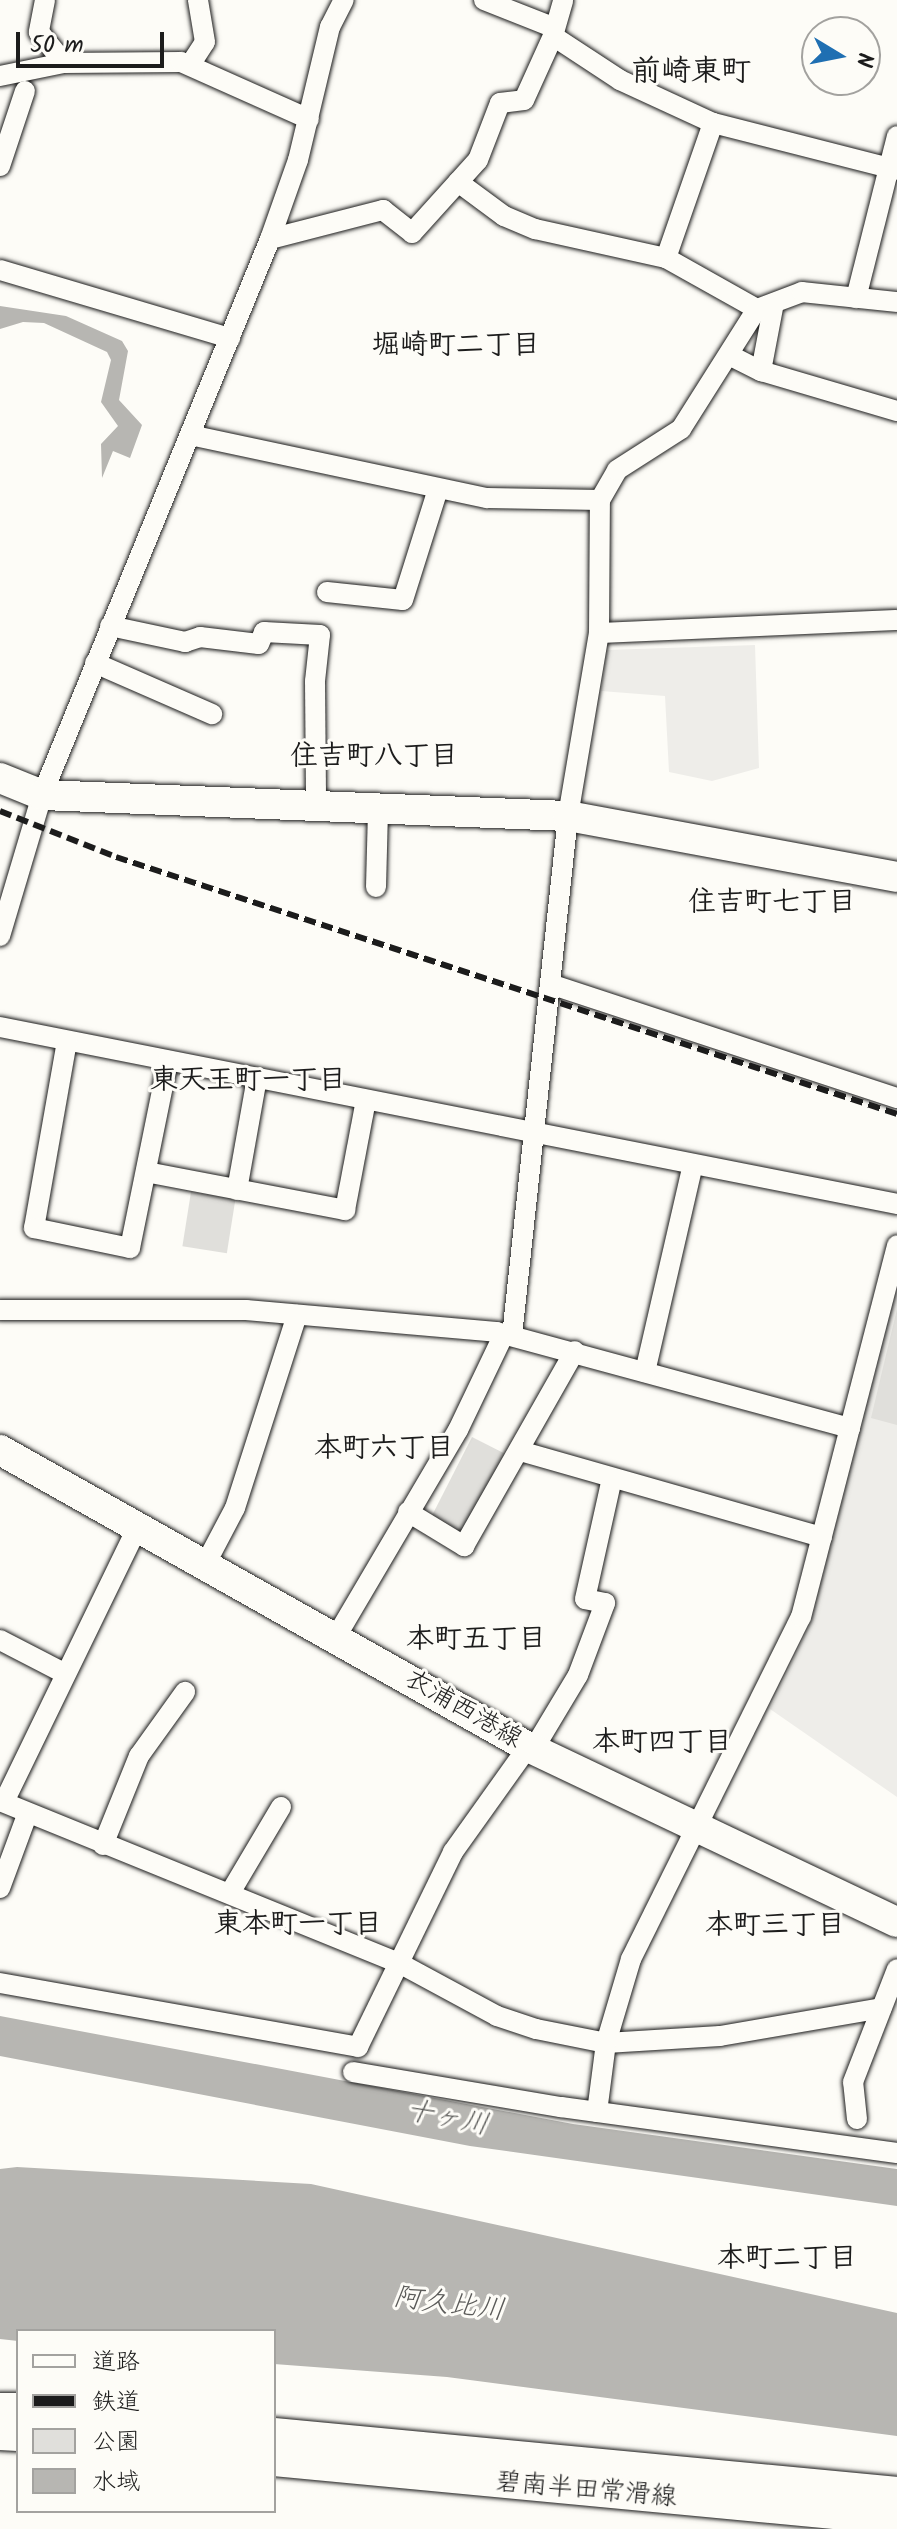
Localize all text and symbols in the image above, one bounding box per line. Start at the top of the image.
scale bar [20,16,168,66]
north arrow [801,16,881,96]
text: 50 m [30,26,84,65]
text: N [845,50,882,70]
district label: 前崎東町 [631,54,751,90]
district label: 堀崎町二丁目 [372,329,540,363]
district label: 住吉町八丁目 [290,740,458,774]
district label: 住吉町七丁目 [688,886,856,920]
district label: 東天王町一丁目 [150,1064,346,1098]
district label: 本町六丁目 [314,1432,454,1466]
district label: 本町五丁目 [406,1623,546,1657]
street label: 衣浦西港線 [399,1664,527,1756]
district label: 本町四丁目 [592,1726,732,1760]
district label: 東本町一丁目 [214,1908,382,1942]
district label: 本町三丁目 [705,1909,845,1943]
water label: 十ヶ川 [403,2094,491,2144]
district label: 本町二丁目 [717,2242,857,2276]
water label: 阿久比川 [391,2282,507,2328]
legend [16,2329,276,2513]
text: 道路 [92,2343,140,2382]
text: 鉄道 [92,2383,140,2422]
text: 公園 [92,2423,140,2462]
text: 水域 [92,2463,140,2502]
street label: 碧南半田常滑線 [494,2468,678,2514]

